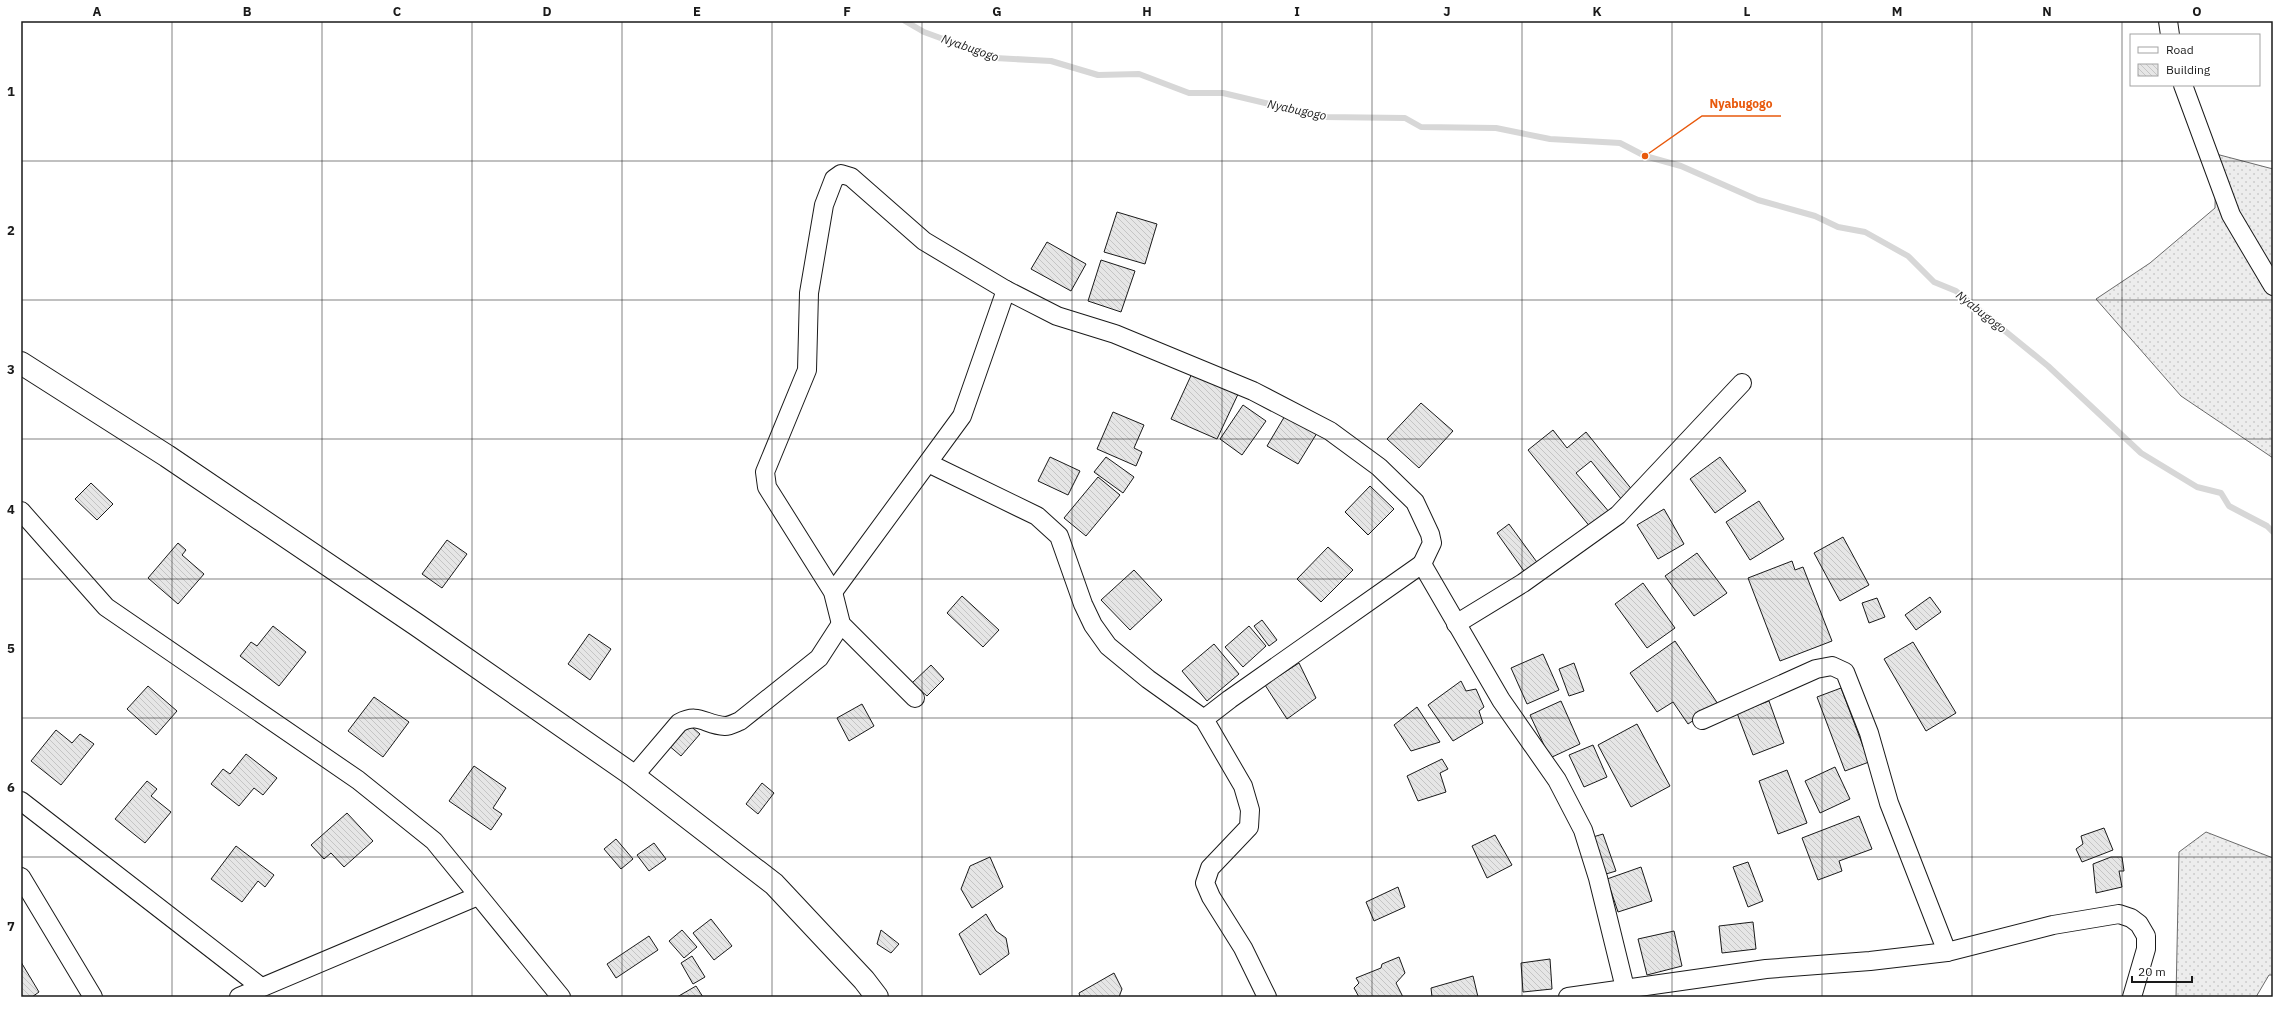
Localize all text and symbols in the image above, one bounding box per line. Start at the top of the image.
text: A [93,3,102,20]
text: B [243,3,252,20]
text: C [393,3,402,20]
text: D [542,3,552,20]
text: E [693,3,701,20]
text: F [843,3,851,20]
text: G [992,3,1002,20]
text: H [1142,3,1152,20]
text: I [1294,3,1300,20]
text: J [1443,3,1451,20]
text: K [1592,3,1602,20]
text: L [1744,3,1751,20]
text: M [1892,3,1902,20]
text: N [2042,3,2052,20]
text: O [2192,3,2202,20]
water label: Nyabugogo [939,31,1001,65]
legend [2130,34,2260,86]
text: Road [2166,42,2194,57]
text: Building [2166,62,2211,77]
text: 1 [7,83,15,100]
callout: Nyabugogo [1702,92,1781,116]
water label: Nyabugogo [1266,96,1328,123]
text: Nyabugogo [1710,96,1773,111]
text: 2 [7,222,15,239]
water label: Nyabugogo [1953,287,2010,336]
text: 3 [7,361,15,378]
text: 4 [7,501,15,518]
text: 5 [7,640,15,657]
text: 6 [7,779,15,796]
text: 7 [7,918,15,935]
scale bar [2132,958,2192,984]
text: 20 m [2138,964,2166,979]

